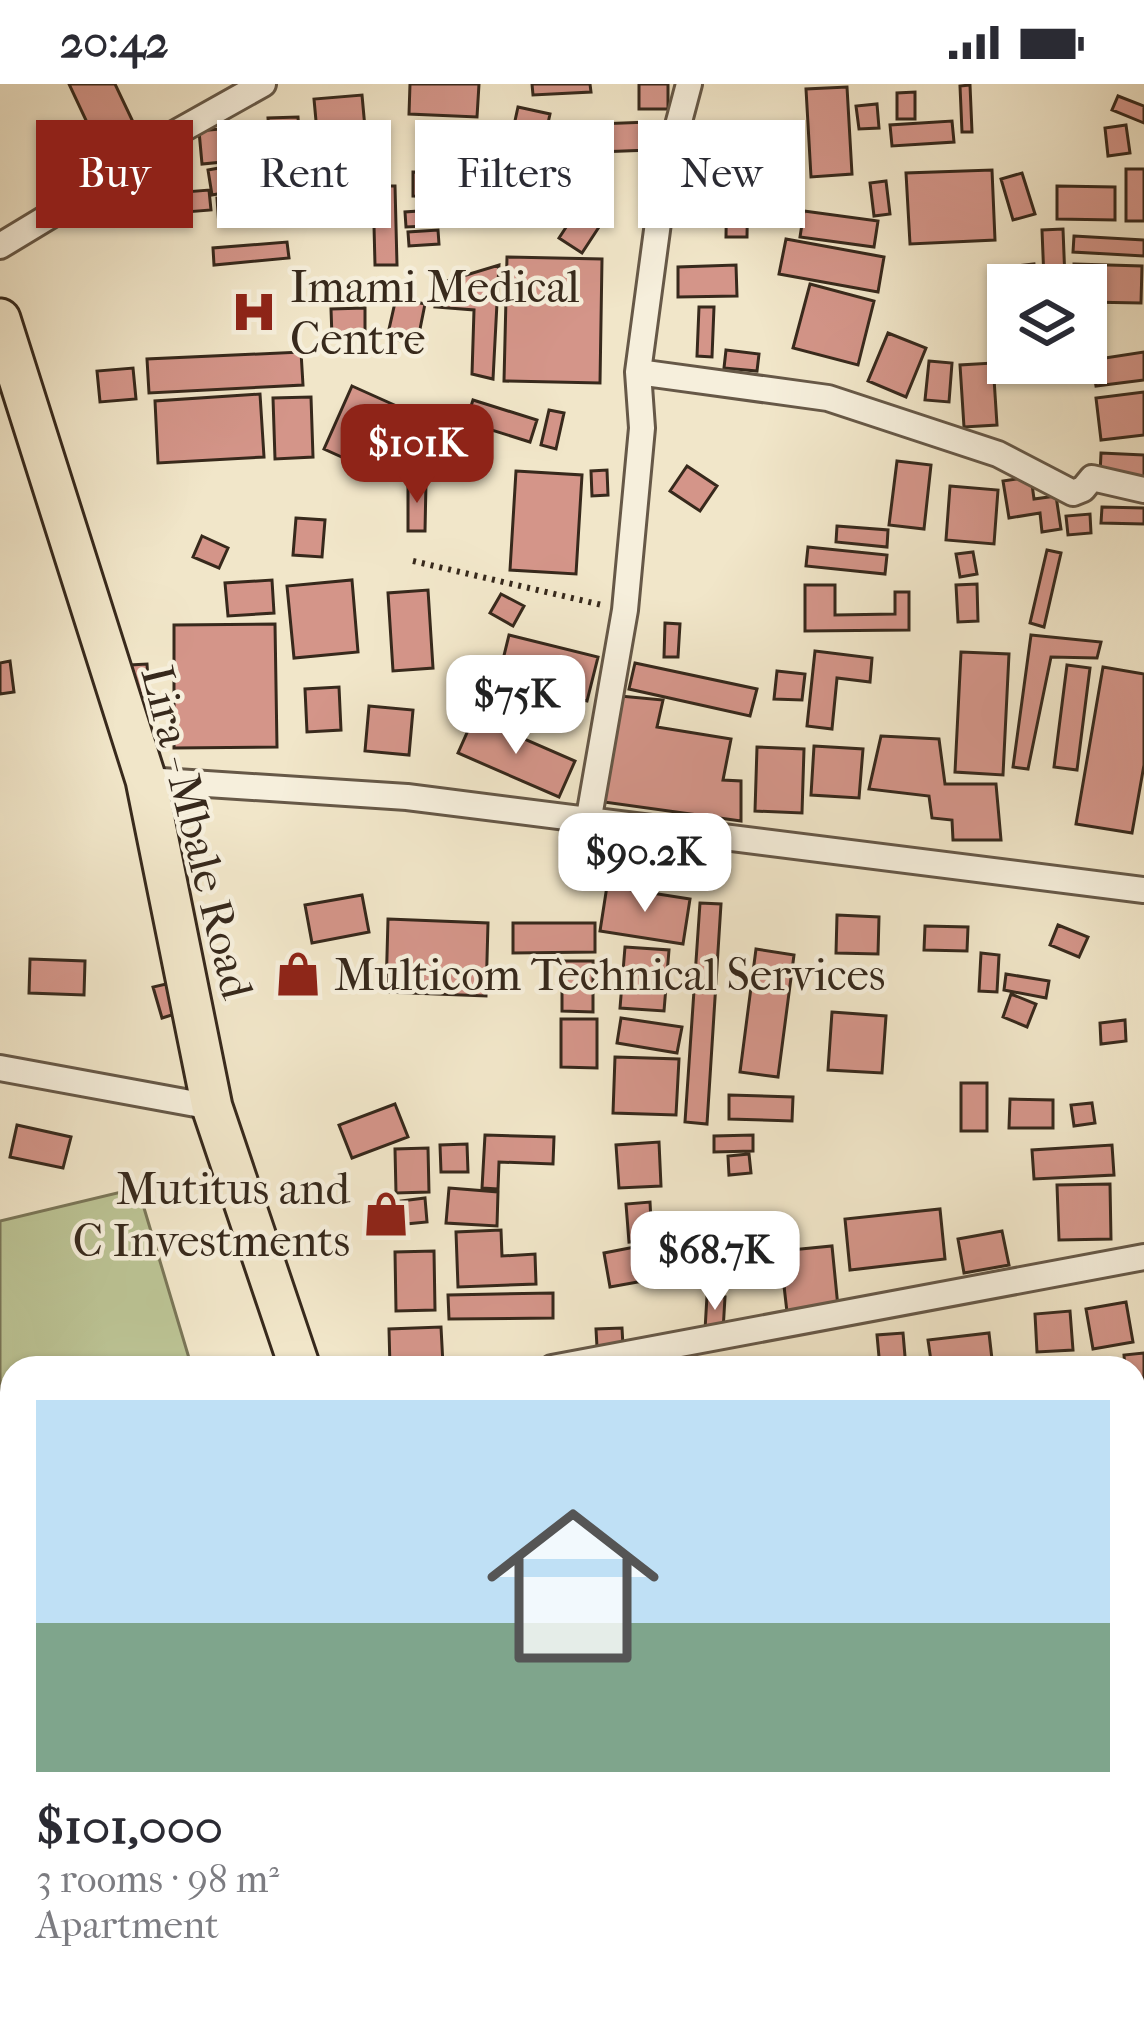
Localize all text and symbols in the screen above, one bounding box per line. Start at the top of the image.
text: 20:42 [60,16,169,69]
chip: Buy [36,120,193,228]
chip: Rent [217,120,391,228]
chip: Filters [415,120,614,228]
chip: New [638,120,805,228]
place label: Imami Medical Centre [290,261,580,366]
map controls [987,264,1107,384]
button: layers [987,264,1107,384]
hospital icon: Imami Medical Centre [229,287,279,337]
pin: $101K [333,404,501,506]
text: $101K [368,420,466,466]
pin: $75K [445,655,587,757]
street label: Lira - Mbale Road [130,661,264,1005]
text: $75K [473,671,559,717]
pin: $90.2K [547,813,743,915]
text: $90.2K [585,829,705,875]
shop icon: Multicom Technical Services [273,949,323,999]
place label: Multicom Technical Services [334,949,885,1002]
place label: Mutitus and C Investments [73,1163,350,1268]
shop icon: Mutitus and C Investments [361,1189,411,1239]
pin: $68.7K [617,1211,813,1313]
text: $68.7K [658,1227,772,1273]
icon: home [465,1478,681,1694]
text: $101,000 [36,1796,223,1856]
text: 3 rooms · 98 m² [36,1856,279,1902]
text: Apartment [36,1902,219,1948]

